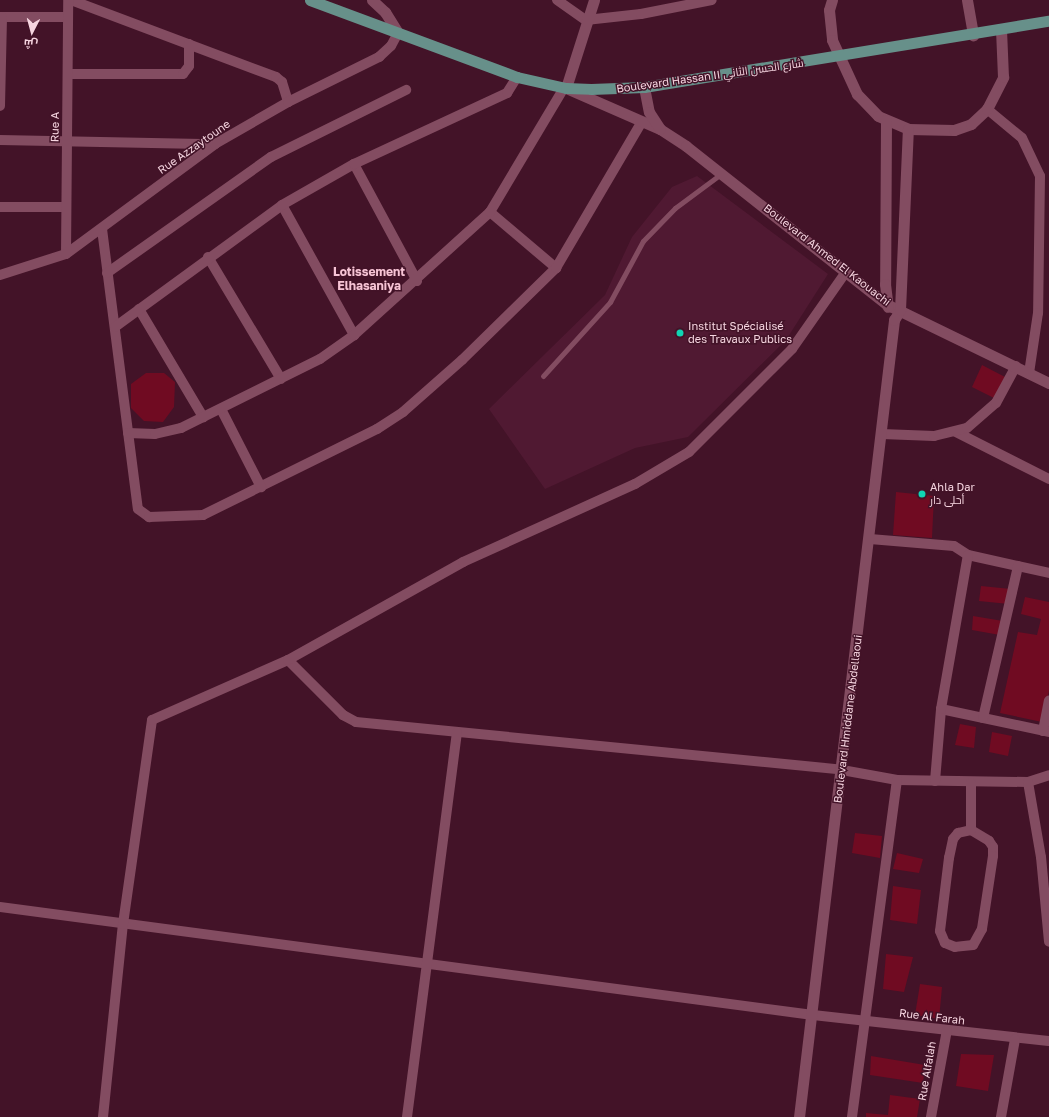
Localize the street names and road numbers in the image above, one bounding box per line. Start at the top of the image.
street label: Boulevard Hassan II شارع الحسن الثاني [615,56,805,96]
street label: Rue A [48,112,62,142]
street label: Rue Azzaytoune [155,117,233,177]
street label: Boulevard Ahmed El Kaouachi [761,201,893,309]
street label: Boulevard Hmiddane Abdellaoui [831,634,865,804]
street label: Rue Al Farah [898,1006,966,1028]
street label: Rue Alfalah [915,1040,939,1102]

